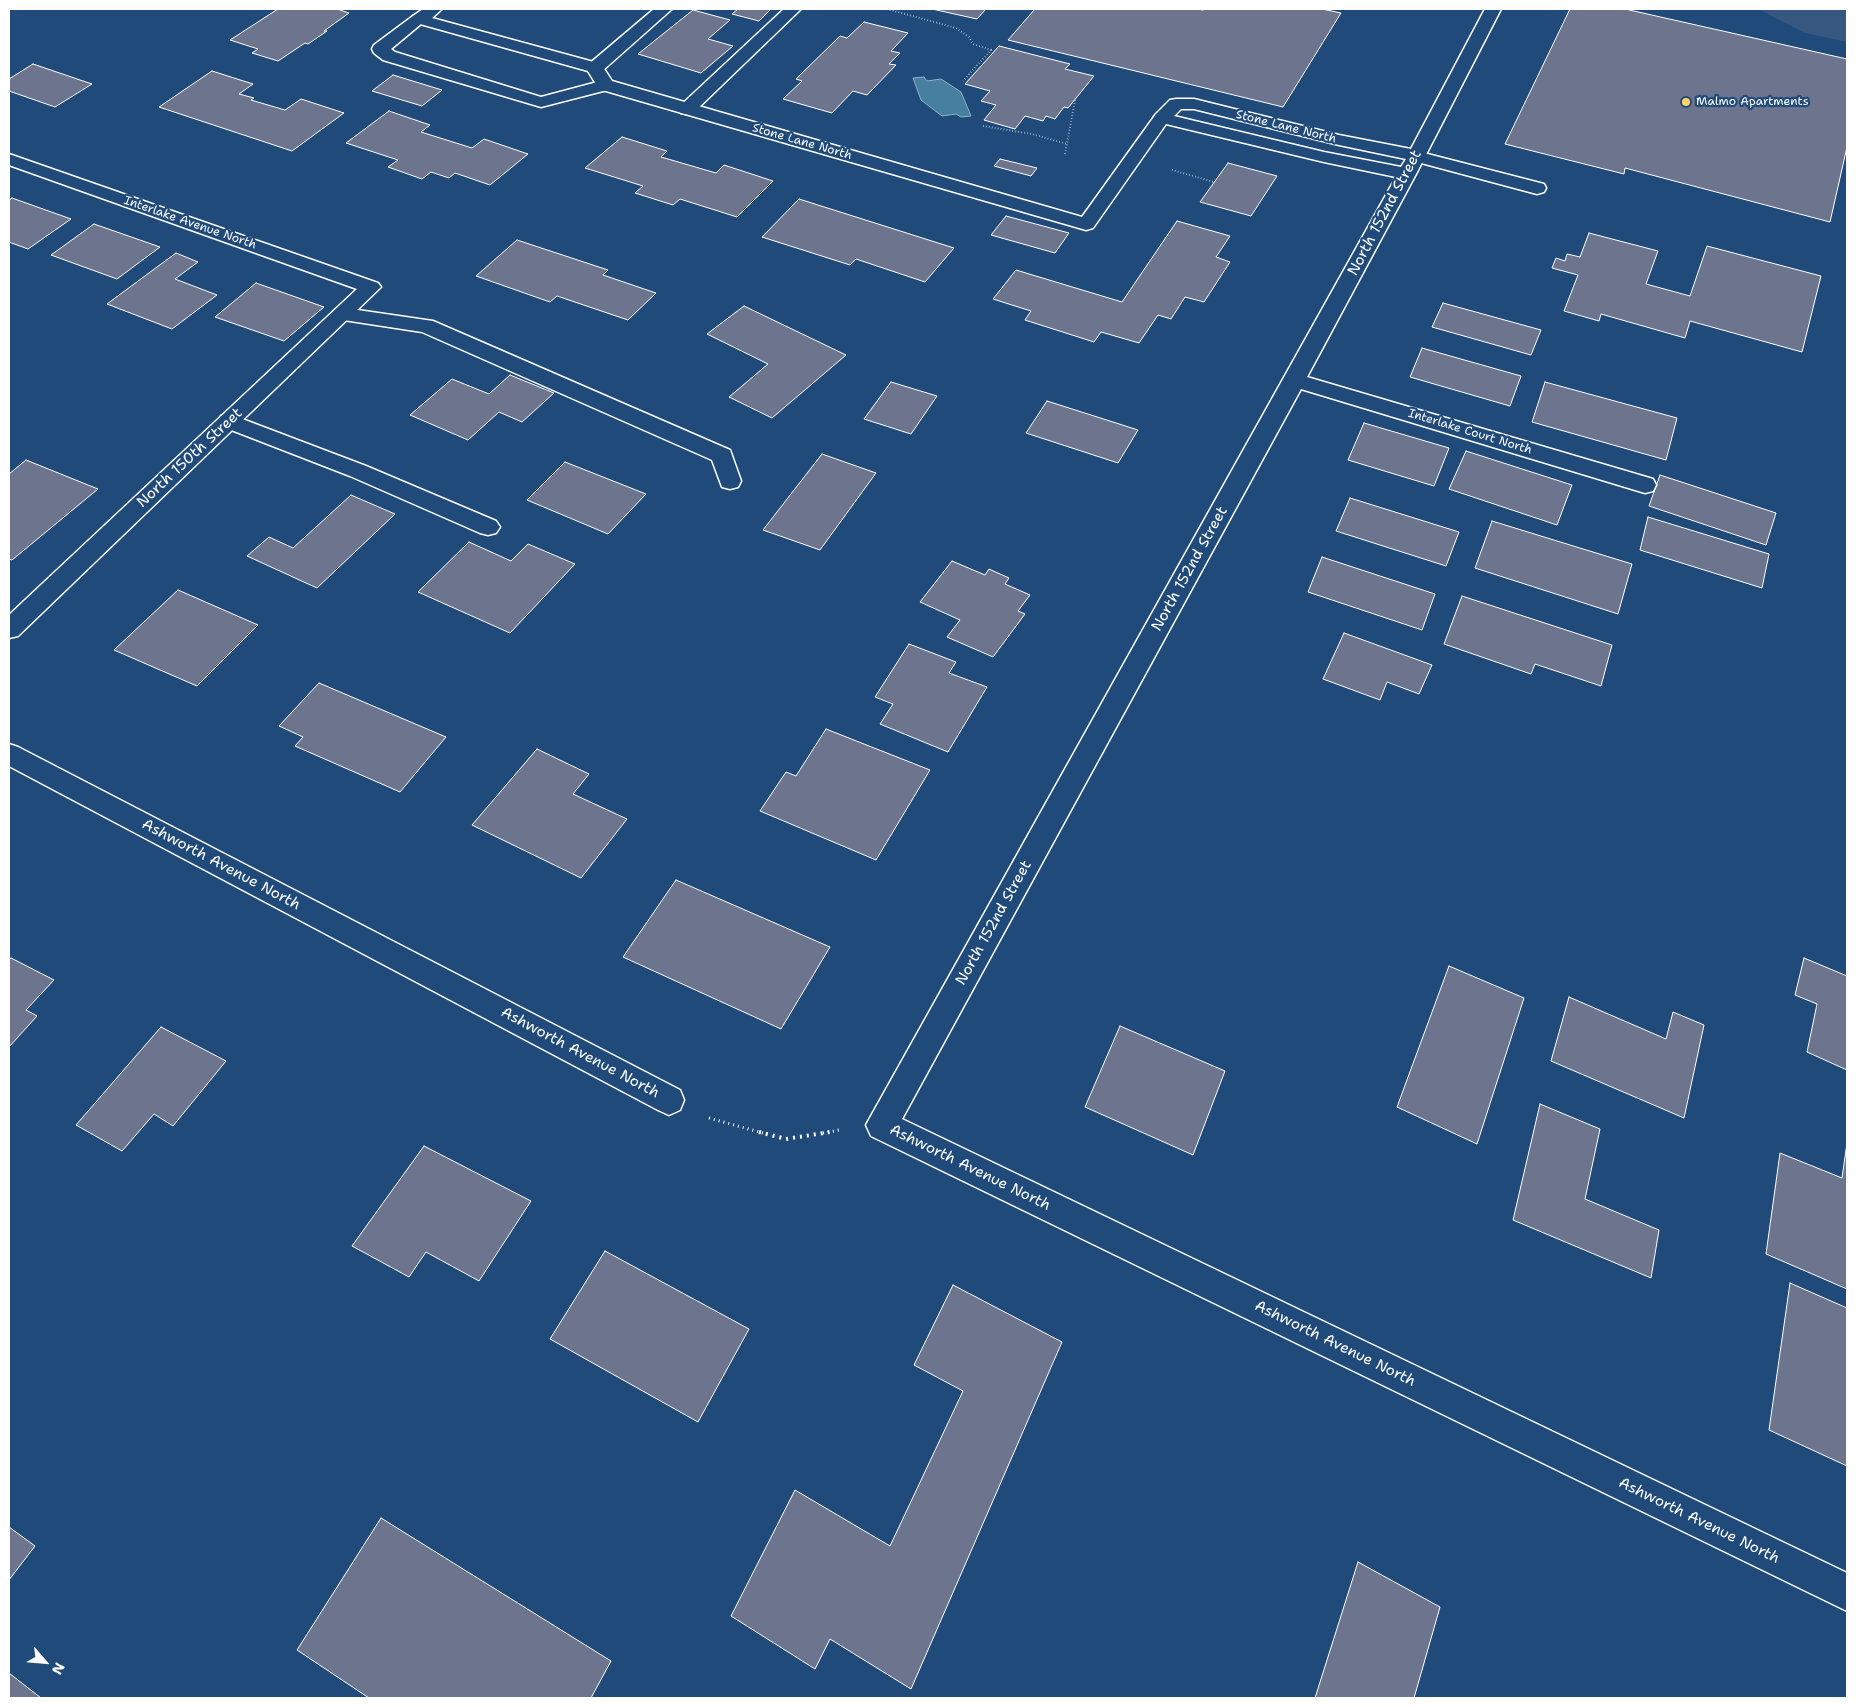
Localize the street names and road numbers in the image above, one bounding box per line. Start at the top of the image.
street label: Stone Lane North [1234,108,1338,146]
street label: Stone Lane North [751,121,853,163]
street label: North 152nd Street [1344,147,1426,279]
street label: Interlake Avenue North [122,194,258,252]
street label: North 150th Street [133,404,247,512]
street label: Interlake Court North [1406,406,1534,458]
street label: North 152nd Street [1148,503,1232,635]
street label: Ashworth Avenue North [139,816,303,914]
street label: North 152nd Street [952,857,1036,989]
street label: Ashworth Avenue North [498,1004,662,1102]
street label: Ashworth Avenue North [887,1121,1053,1215]
street label: Ashworth Avenue North [1252,1297,1418,1391]
street label: Ashworth Avenue North [1616,1474,1782,1568]

